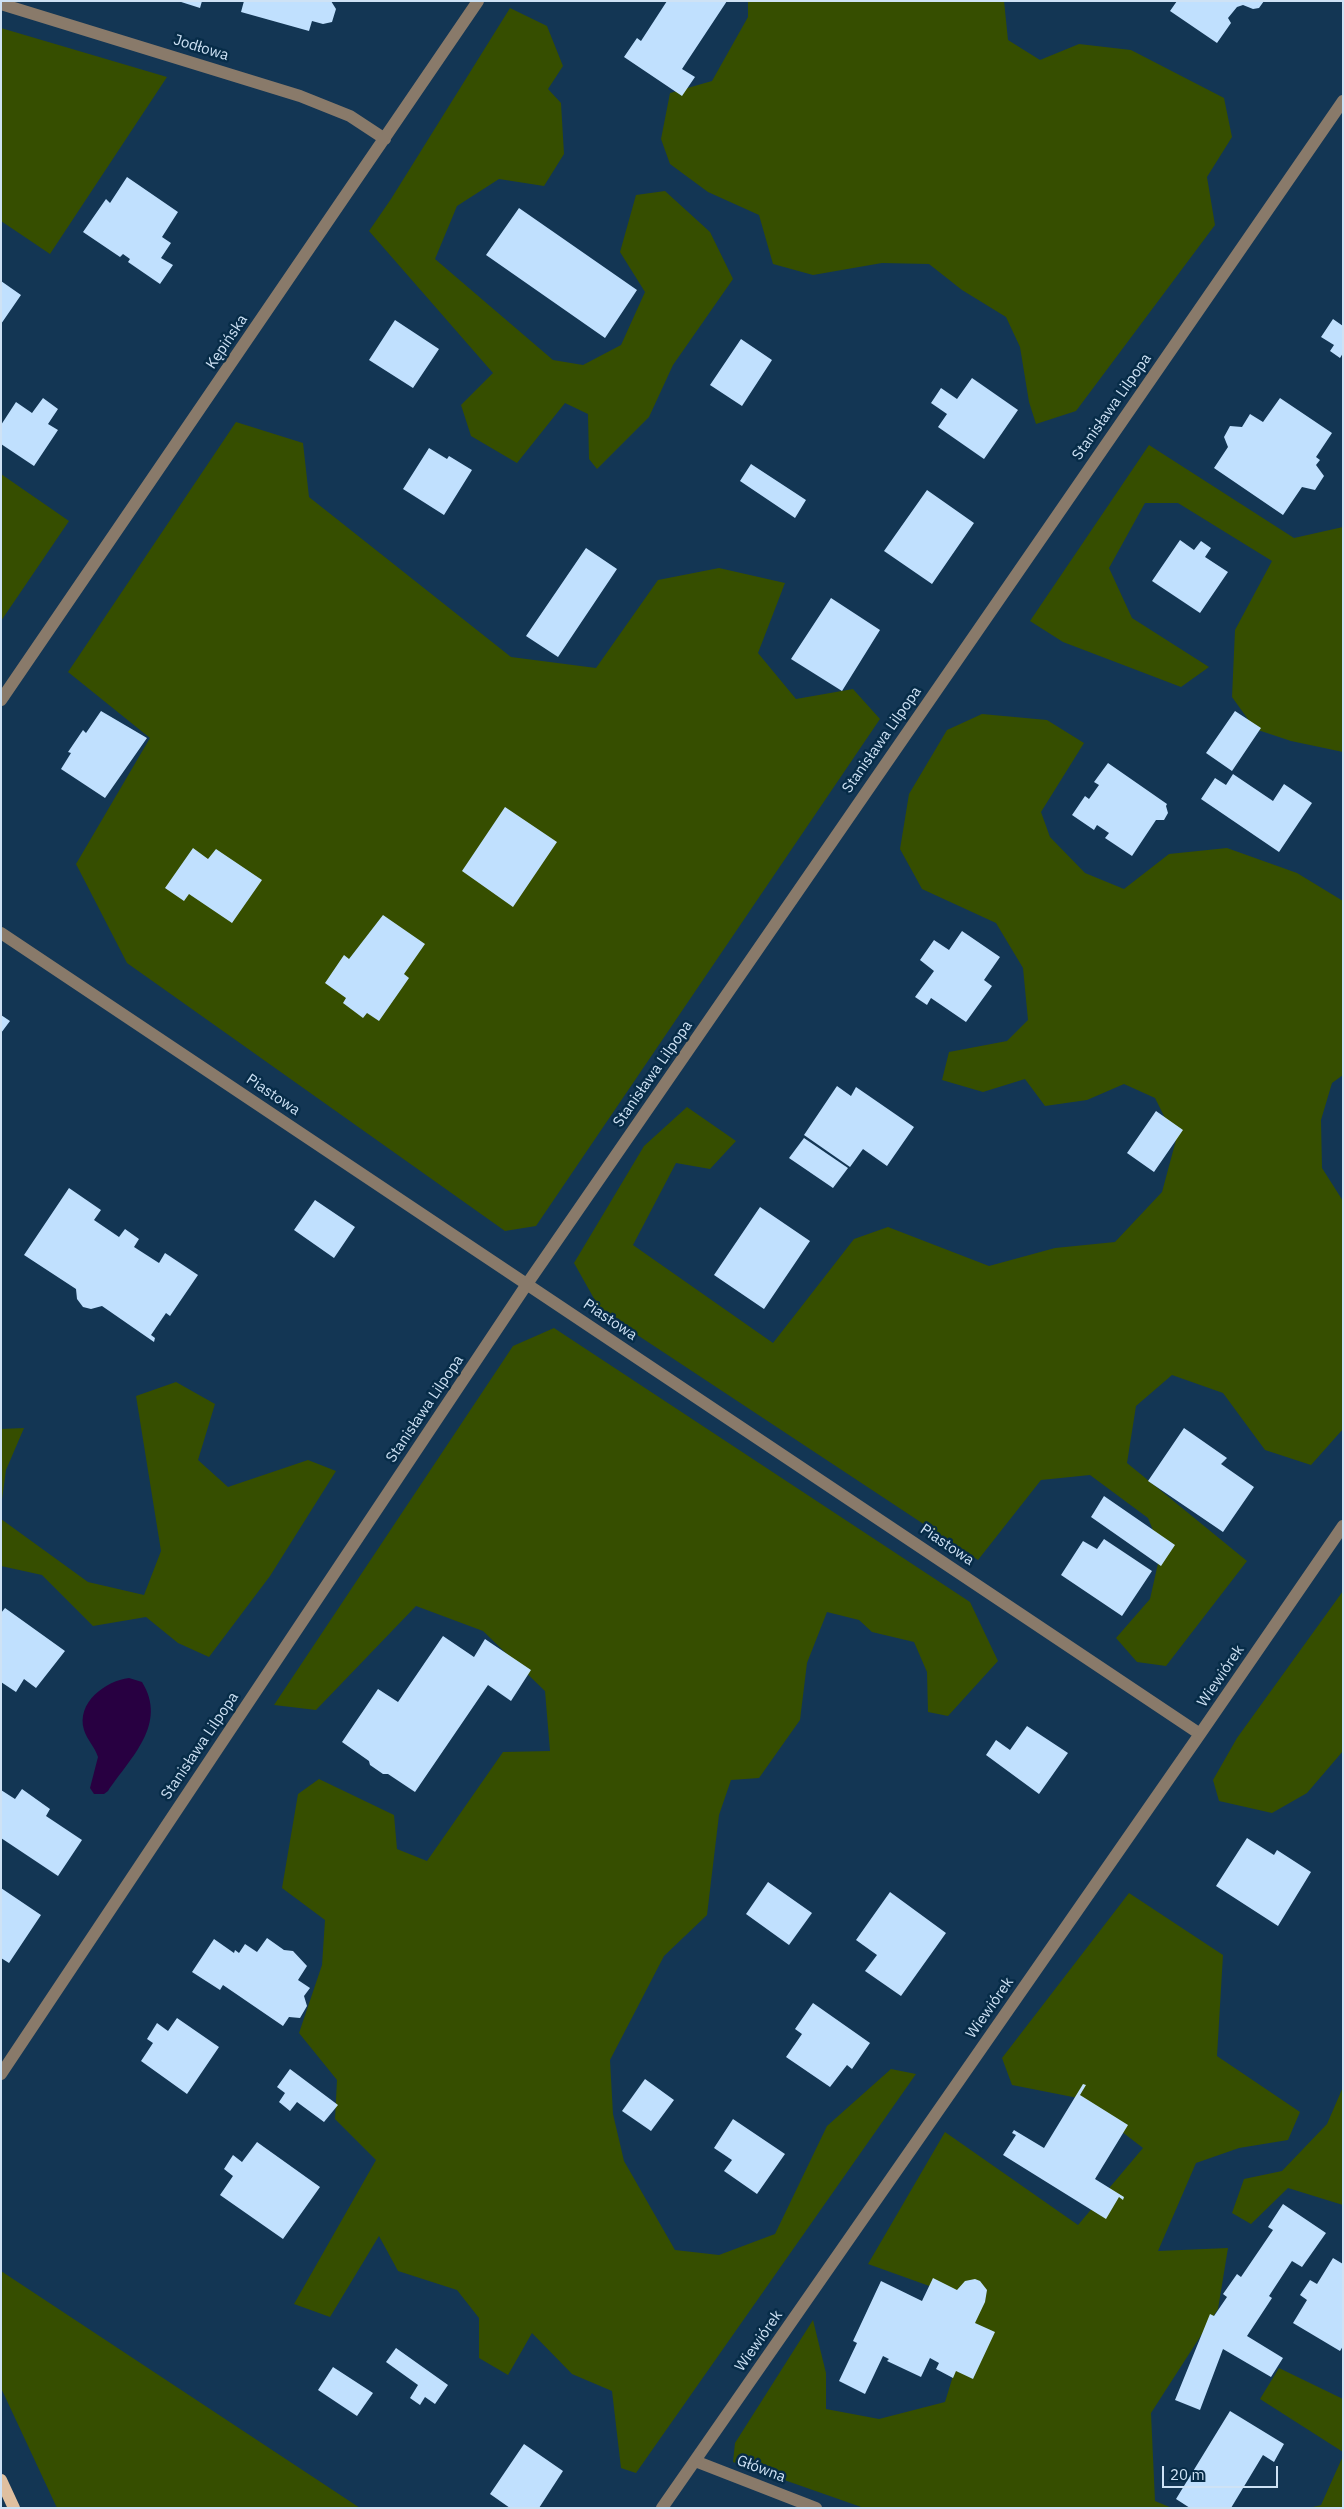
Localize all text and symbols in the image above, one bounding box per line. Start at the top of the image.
street label: Jodłowa [171,31,231,65]
street label: Kępińska [202,311,252,373]
street label: Stanisława Lilpopa [1069,350,1155,464]
street label: Stanisława Lilpopa [839,683,925,797]
street label: Stanisława Lilpopa [610,1017,696,1131]
street label: Piastowa [243,1070,303,1120]
street label: Piastowa [580,1295,640,1345]
street label: Stanisława Lilpopa [382,1352,468,1466]
street label: Piastowa [917,1520,977,1570]
street label: Wiewiórek [1194,1642,1248,1710]
street label: Stanisława Lilpopa [157,1689,243,1803]
street label: Wiewiórek [962,1974,1018,2042]
street label: Wiewiórek [731,2307,787,2375]
street label: Główna [734,2451,788,2487]
scale bar [1164,2456,1280,2488]
text: 20 m [1170,2465,1205,2484]

